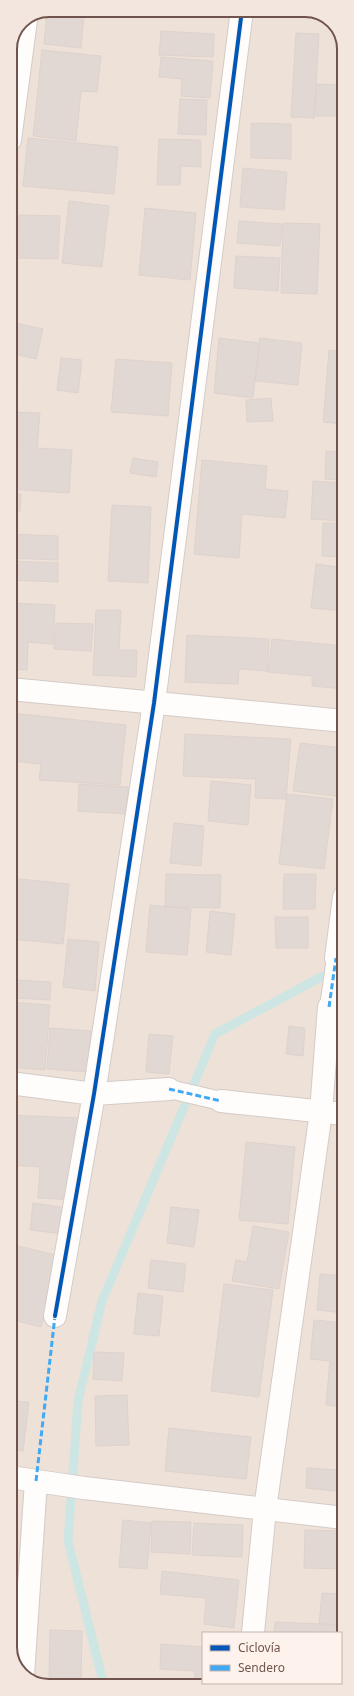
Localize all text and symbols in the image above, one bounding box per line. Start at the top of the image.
legend [202,1632,342,1684]
text: Ciclovía [238,1639,280,1656]
text: Sendero [238,1659,285,1676]

